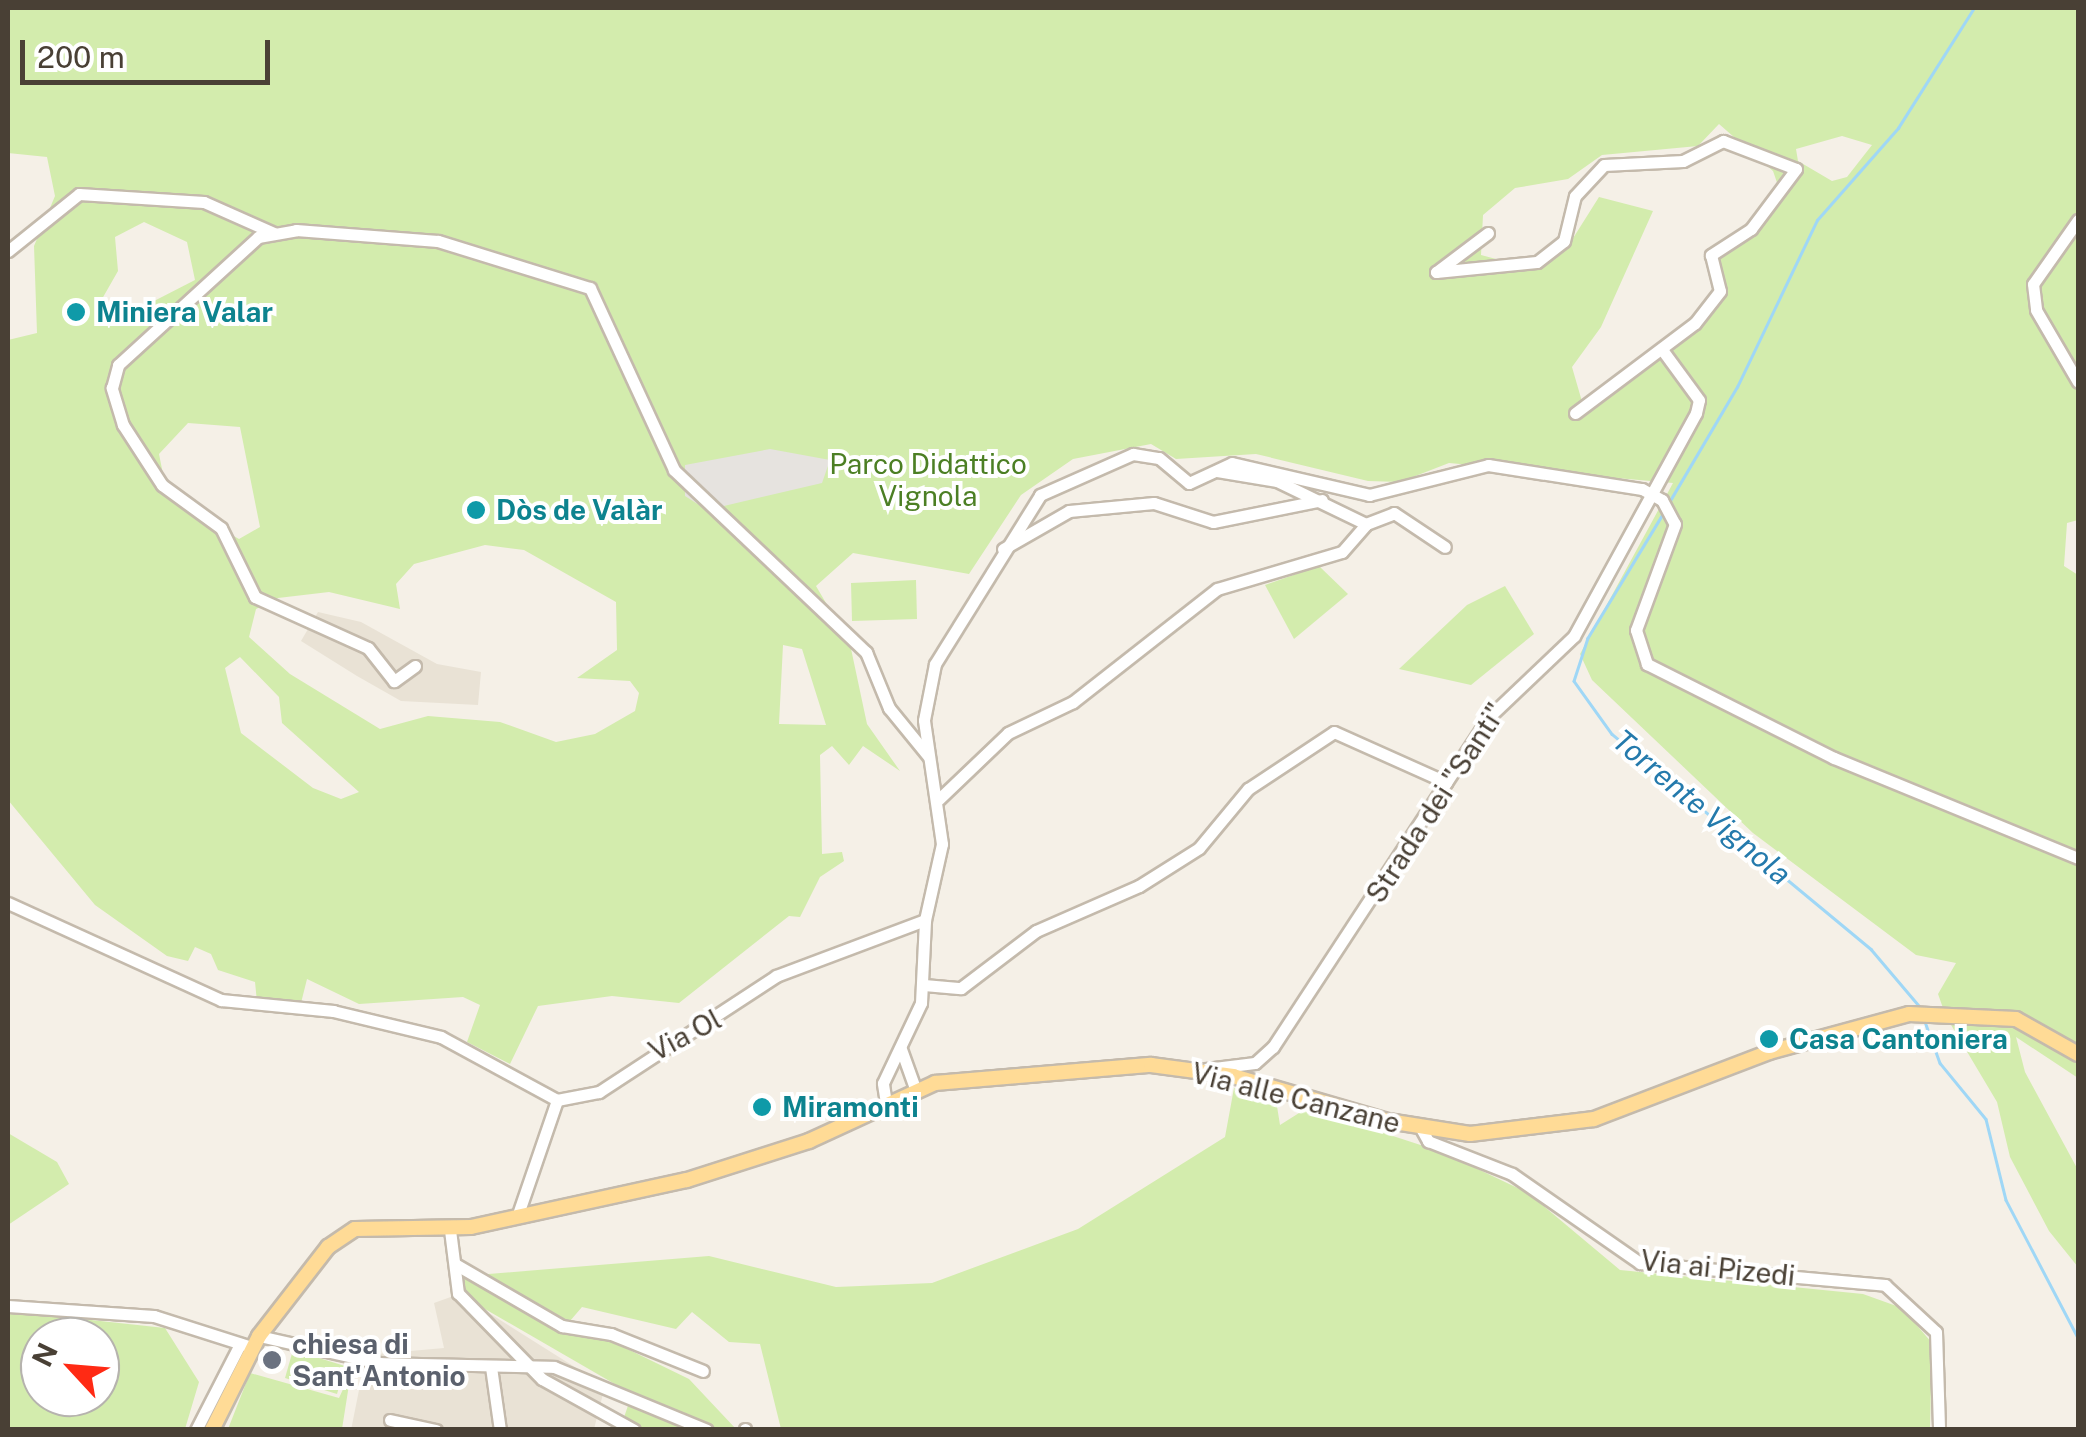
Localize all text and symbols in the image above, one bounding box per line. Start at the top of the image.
scale bar [25,20,275,82]
text: 200 m [37,39,125,75]
place label: Miniera Valar [96,295,273,329]
marker: Miniera Valar [65,301,87,323]
park label: Parco Didattico Vignola [829,447,1027,513]
place label: Dòs de Valàr [496,493,663,527]
marker: Dòs de Valàr [465,499,487,521]
street label: Strada dei "Santi" [1359,697,1513,909]
water label: Torrente Vignola [1605,722,1799,892]
street label: Via Ol [643,1002,727,1068]
place label: Casa Cantoniera [1789,1022,2008,1056]
marker: Casa Cantoniera [1758,1028,1780,1050]
street label: Via alle Canzane [1188,1056,1404,1140]
place label: Miramonti [782,1090,919,1124]
marker: Miramonti [751,1096,773,1118]
street label: Via ai Pizedi [1639,1243,1797,1293]
north arrow [20,1317,120,1417]
place label: chiesa di Sant'Antonio [292,1327,466,1393]
text: N [25,1337,64,1372]
marker: chiesa di Sant'Antonio [261,1349,283,1371]

